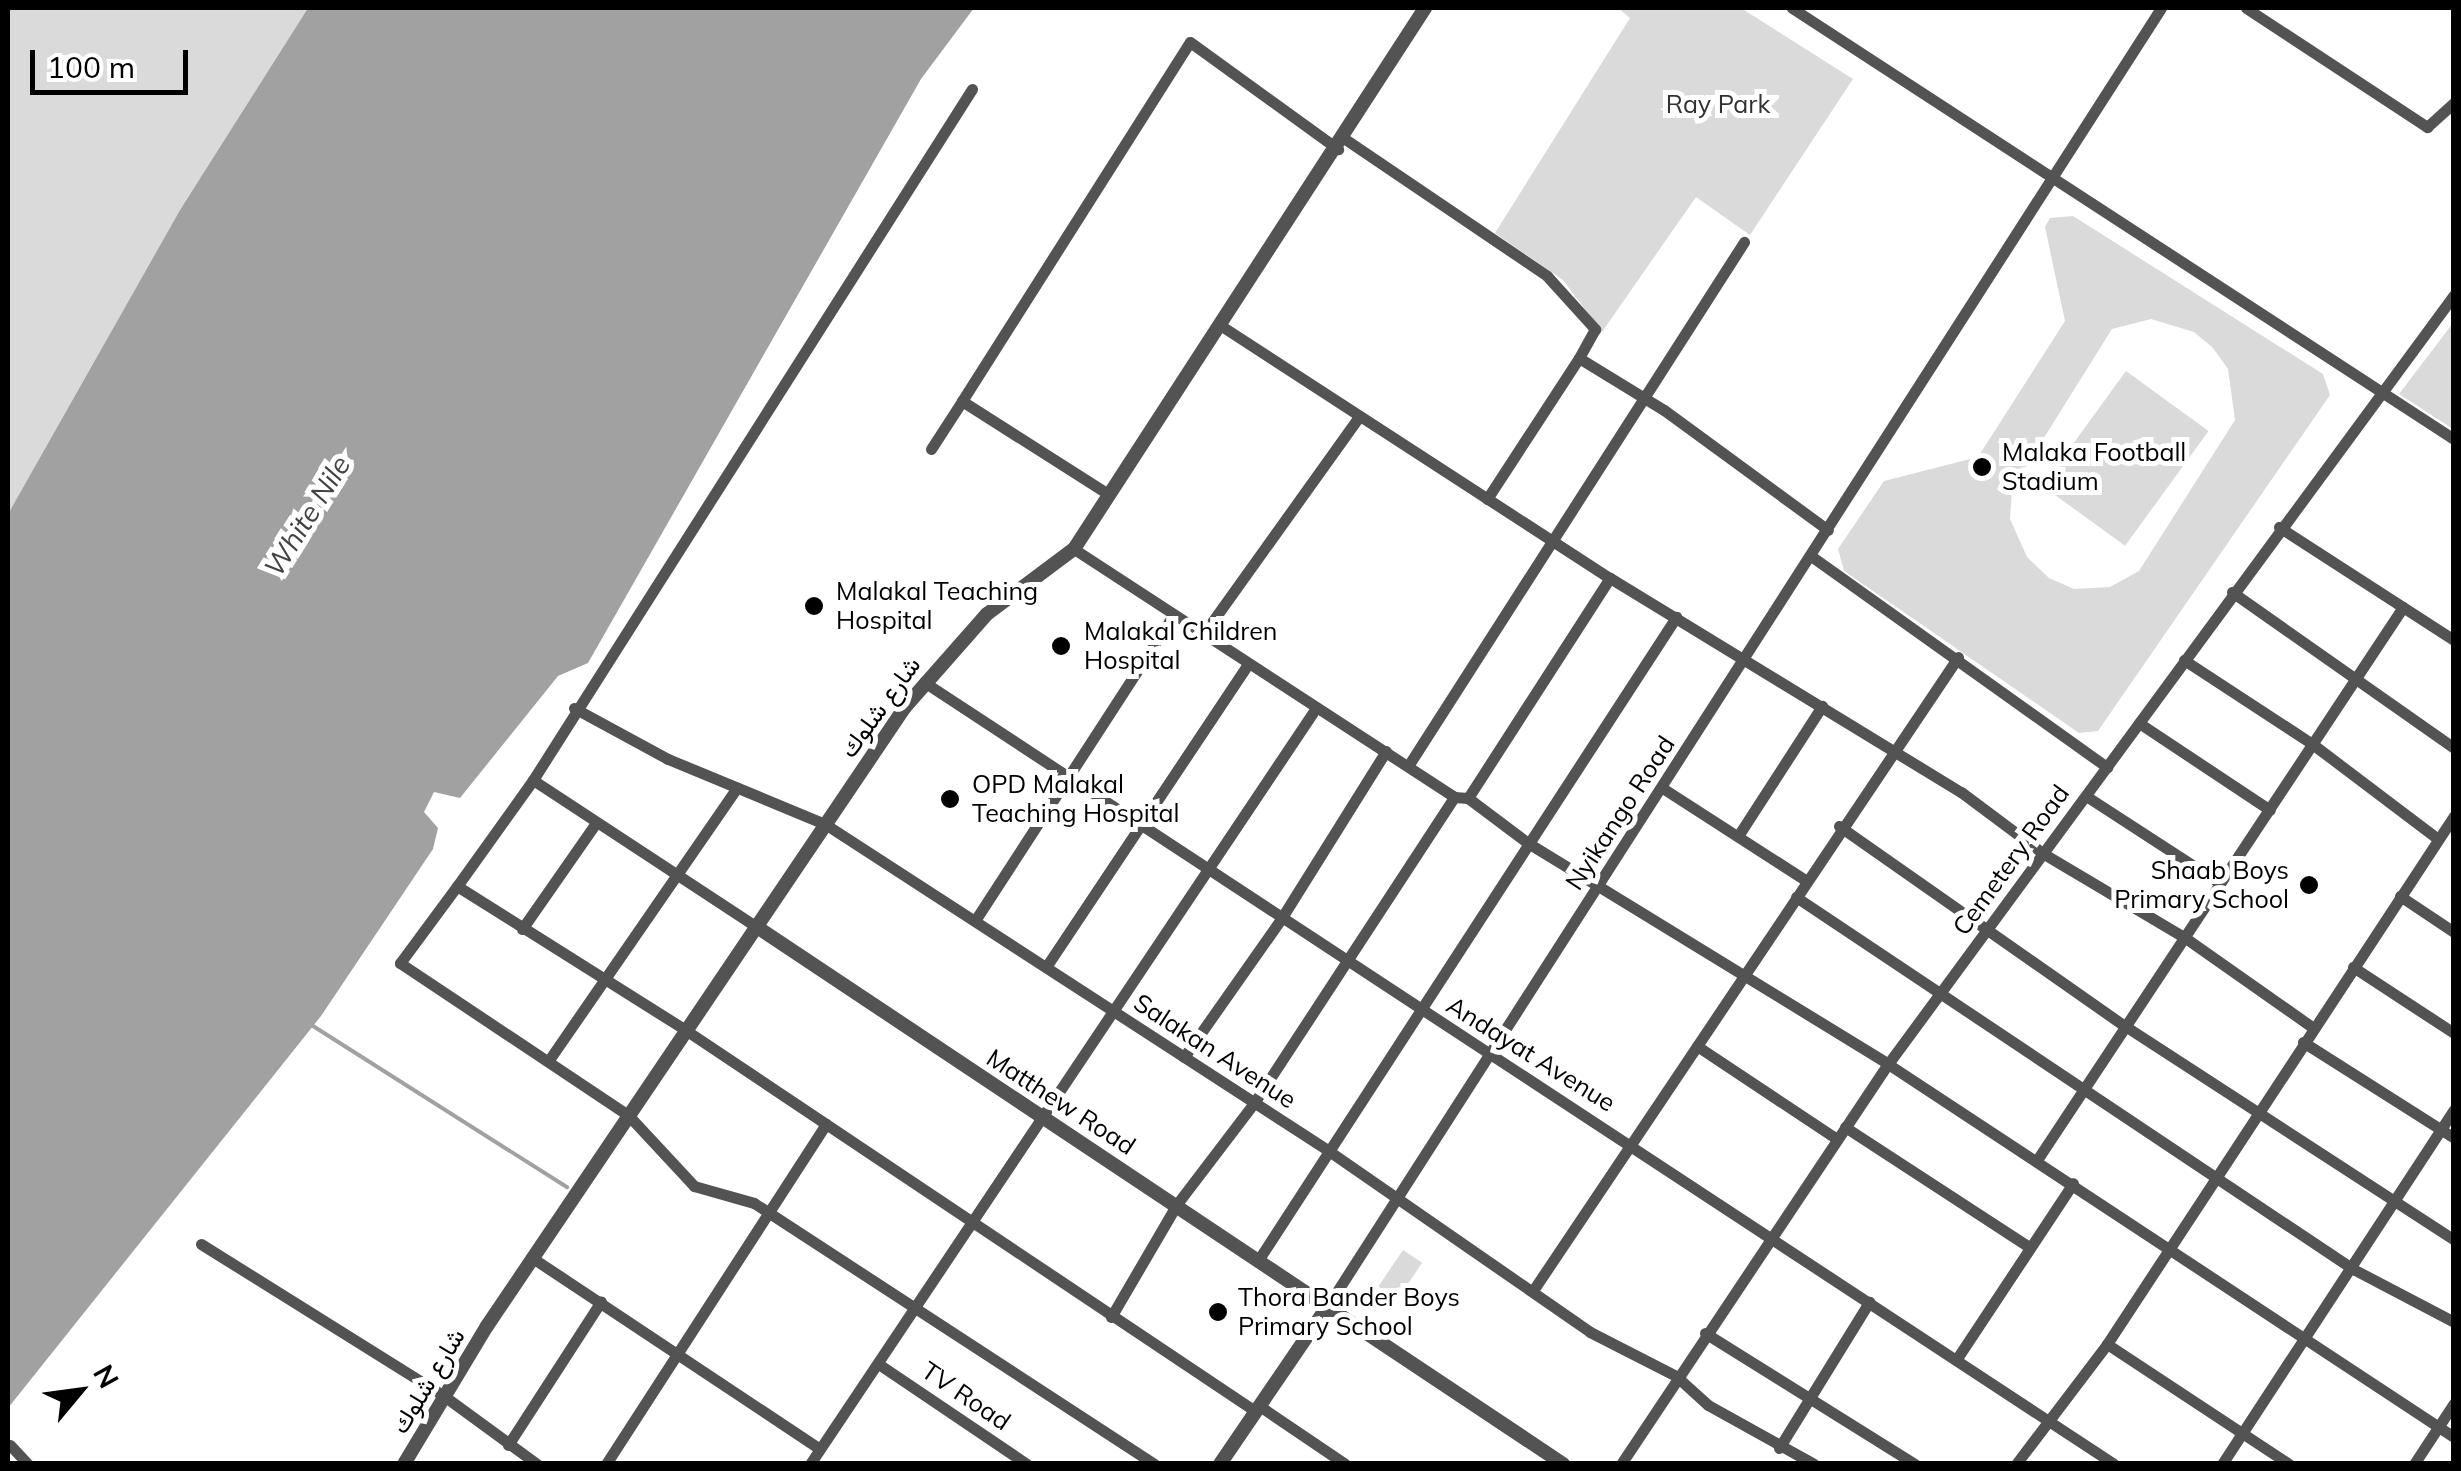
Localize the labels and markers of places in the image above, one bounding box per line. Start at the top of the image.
place label: Malaka Football Stadium [2002,438,2186,497]
marker: Malaka Football Stadium [1971,456,1993,478]
place label: Malakal Teaching Hospital [836,577,1038,636]
marker: Malakal Teaching Hospital [801,593,827,619]
place label: Malakal Children Hospital [1084,617,1277,676]
marker: Malakal Children Hospital [1048,633,1074,659]
place label: OPD Malakal Teaching Hospital [972,770,1179,829]
marker: OPD Malakal Teaching Hospital [937,786,963,812]
place label: Shaab Boys Primary School [2114,856,2289,915]
marker: Shaab Boys Primary School [2298,874,2320,896]
place label: Thora Bander Boys Primary School [1238,1283,1460,1342]
marker: Thora Bander Boys Primary School [1207,1301,1229,1323]

